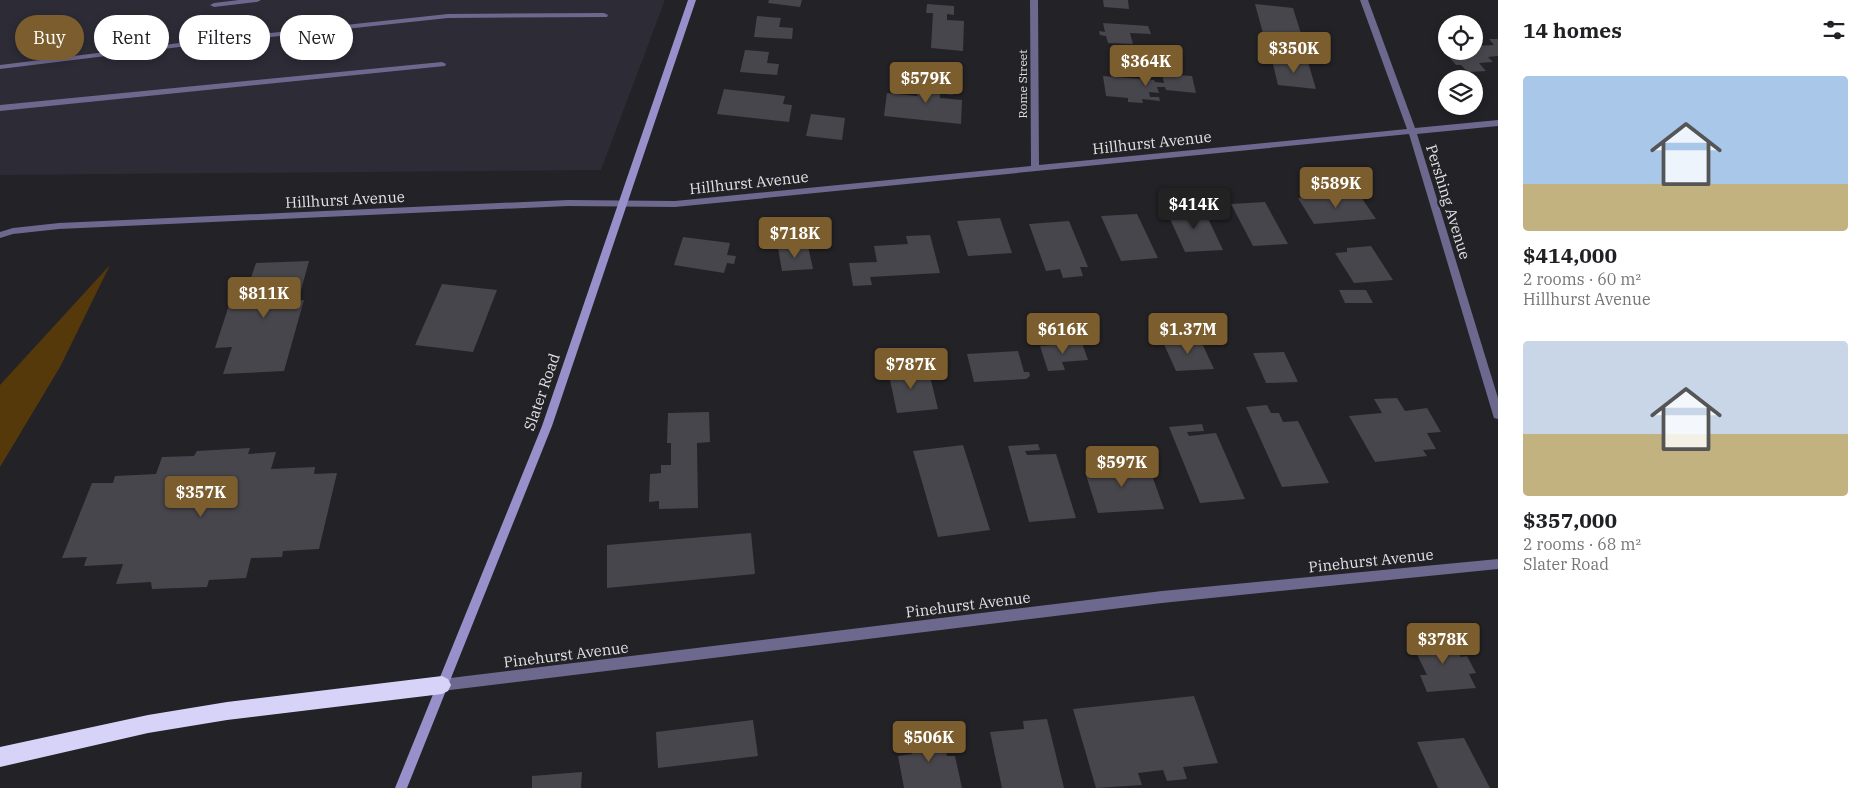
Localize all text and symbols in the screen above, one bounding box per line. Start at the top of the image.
chip: Buy [15,15,84,60]
chip: Rent [94,15,169,60]
chip: Filters [179,15,270,60]
chip: New [280,15,353,60]
map controls [1438,15,1483,115]
button: locate [1438,15,1483,60]
text: 14 homes [1523,16,1622,44]
icon: filters [1820,16,1848,44]
pin: $350K [1259,32,1329,74]
text: $350K [1269,38,1319,58]
pin: $364K [1111,44,1181,87]
street label: Rome Street [1015,49,1030,119]
text: $364K [1121,51,1171,71]
pin: $579K [891,62,961,104]
text: $579K [901,68,951,88]
button: layers [1438,70,1483,115]
icon: home [1641,109,1731,199]
street label: Hillhurst Avenue [1092,127,1212,158]
street label: Pershing Avenue [1422,142,1475,262]
pin: $589K [1301,166,1371,209]
street label: Hillhurst Avenue [689,167,809,198]
text: $589K [1311,173,1361,193]
street label: Hillhurst Avenue [285,187,405,212]
pin: $414K [1159,188,1229,230]
text: $414K [1169,194,1219,214]
pin: $718K [760,216,830,259]
text: $718K [770,223,820,243]
text: $414,000 [1523,241,1617,269]
text: 2 rooms · 60 m² [1523,269,1641,289]
pin: $811K [229,276,299,319]
text: $811K [239,283,289,303]
text: Hillhurst Avenue [1523,289,1651,309]
pin: $616K [1028,312,1098,355]
pin: $1.37M [1147,312,1229,355]
text: $616K [1038,319,1088,339]
text: $1.37M [1159,319,1217,339]
pin: $787K [876,348,946,390]
street label: Slater Road [519,351,564,433]
text: $787K [886,354,936,374]
icon: home [1641,374,1731,464]
pin: $597K [1087,446,1157,488]
text: $597K [1097,452,1147,472]
pin: $357K [166,476,236,518]
text: $357K [176,482,226,502]
text: $357,000 [1523,506,1617,534]
text: 2 rooms · 68 m² [1523,534,1641,554]
street label: Pinehurst Avenue [1307,544,1434,577]
text: Slater Road [1523,554,1609,574]
street label: Pinehurst Avenue [904,587,1031,622]
pin: $378K [1408,622,1478,665]
text: $378K [1418,629,1468,649]
street label: Pinehurst Avenue [502,637,629,672]
pin: $506K [894,720,964,763]
text: $506K [904,727,954,747]

